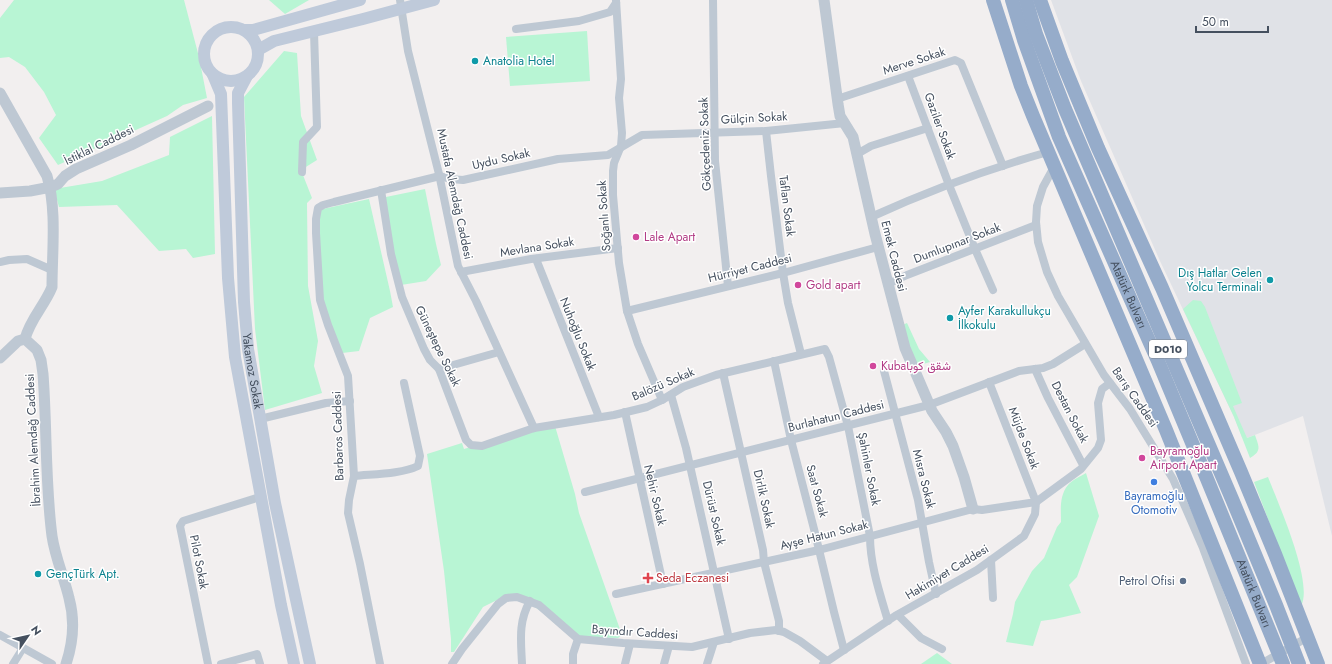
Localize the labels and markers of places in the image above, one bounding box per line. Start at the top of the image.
place label: Anatolia Hotel [483,52,555,70]
marker: Anatolia Hotel [470,56,480,66]
place label: Lale Apart [644,228,695,246]
marker: Lale Apart [631,232,641,242]
place label: Dış Hatlar Gelen Yolcu Terminali [1178,264,1262,296]
marker: Dış Hatlar Gelen Yolcu Terminali [1265,275,1275,285]
place label: Gold apart [806,276,861,294]
marker: Gold apart [793,280,803,290]
place label: Ayfer Karakullukçu İlkokulu [958,302,1051,334]
marker: Ayfer Karakullukçu İlkokulu [945,313,955,323]
place label: Kubaشقق كوبا [881,357,951,375]
marker: Kubaشقق كوبا [868,361,878,371]
place label: Bayramoğlu Airport Apart [1150,442,1217,474]
marker: Bayramoğlu Airport Apart [1137,453,1147,463]
marker: Bayramoğlu Otomotiv [1149,477,1159,487]
place label: Bayramoğlu Otomotiv [1124,487,1184,519]
place label: GençTürk Apt. [46,565,120,583]
marker: GençTürk Apt. [33,569,43,579]
place label: Seda Eczanesi [656,569,729,587]
place label: Petrol Ofisi [1119,572,1175,590]
marker: Seda Eczanesi [643,573,653,583]
marker: Petrol Ofisi [1178,576,1188,586]

